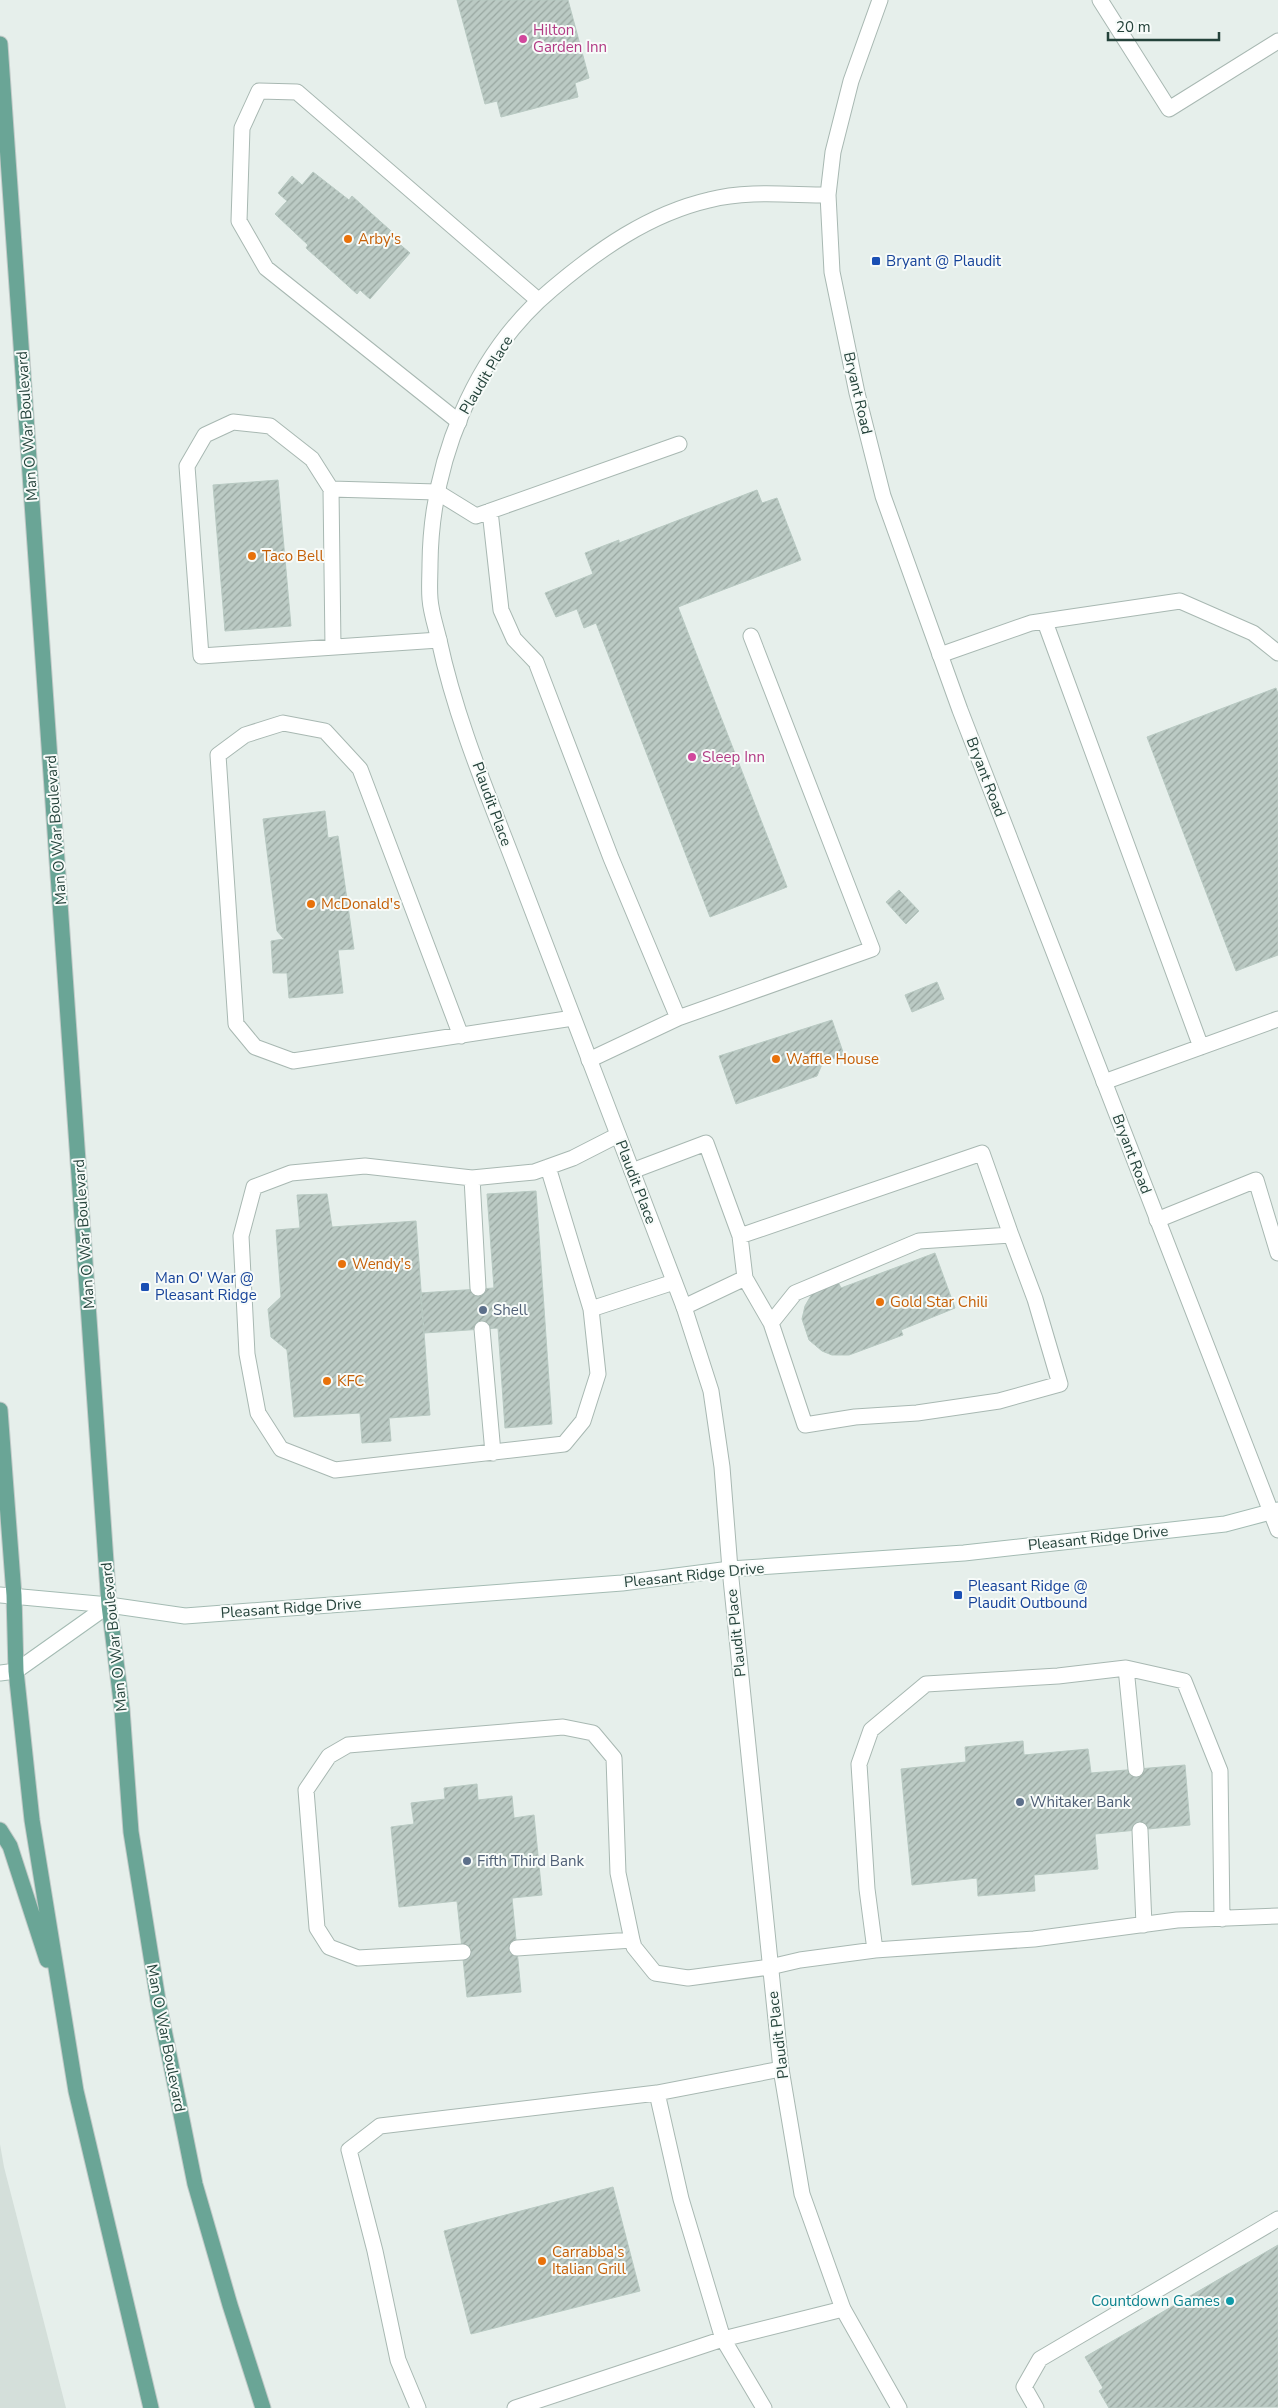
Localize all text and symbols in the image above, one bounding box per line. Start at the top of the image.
scale bar [1108,10,1219,42]
text: 20 m [1116,17,1151,37]
place label: Hilton Garden Inn [533,20,607,57]
marker: Hilton Garden Inn [517,33,529,45]
place label: Arby's [358,229,401,249]
marker: Arby's [342,233,354,245]
place label: Bryant @ Plaudit [886,251,1002,271]
marker: Bryant @ Plaudit [870,255,882,267]
street label: Plaudit Place [455,332,517,418]
street label: Man O War Boulevard [12,350,42,502]
street label: Bryant Road [839,350,877,436]
place label: Taco Bell [262,546,324,566]
marker: Taco Bell [246,550,258,562]
street label: Bryant Road [962,734,1010,820]
place label: Sleep Inn [702,747,765,767]
marker: Sleep Inn [686,751,698,763]
street label: Man O War Boulevard [41,754,71,906]
street label: Plaudit Place [468,759,517,849]
place label: McDonald's [321,894,400,914]
marker: McDonald's [305,898,317,910]
place label: Waffle House [786,1049,879,1069]
marker: Waffle House [770,1053,782,1065]
street label: Bryant Road [1108,1111,1156,1197]
street label: Plaudit Place [611,1137,661,1227]
street label: Man O War Boulevard [69,1158,99,1310]
place label: Wendy's [352,1254,411,1274]
marker: Wendy's [336,1258,348,1270]
place label: Man O' War @ Pleasant Ridge [155,1268,257,1305]
marker: Man O' War @ Pleasant Ridge [139,1281,151,1293]
place label: Gold Star Chili [890,1292,988,1312]
marker: Gold Star Chili [874,1296,886,1308]
place label: Shell [493,1300,528,1320]
marker: Shell [477,1304,489,1316]
place label: KFC [337,1371,364,1391]
marker: KFC [321,1375,333,1387]
street label: Pleasant Ridge Drive [1027,1521,1169,1555]
street label: Pleasant Ridge Drive [623,1558,765,1592]
street label: Man O War Boulevard [96,1561,132,1713]
place label: Pleasant Ridge @ Plaudit Outbound [968,1576,1088,1613]
street label: Plaudit Place [721,1588,751,1678]
marker: Pleasant Ridge @ Plaudit Outbound [952,1589,964,1601]
street label: Pleasant Ridge Drive [220,1593,362,1623]
place label: Whitaker Bank [1030,1792,1131,1812]
marker: Whitaker Bank [1014,1796,1026,1808]
place label: Fifth Third Bank [477,1851,584,1871]
marker: Fifth Third Bank [461,1855,473,1867]
street label: Man O War Boulevard [142,1962,190,2114]
street label: Plaudit Place [763,1990,793,2080]
place label: Carrabba's Italian Grill [552,2242,626,2279]
marker: Carrabba's Italian Grill [536,2255,548,2267]
place label: Countdown Games [1091,2291,1220,2311]
marker: Countdown Games [1224,2295,1236,2307]

